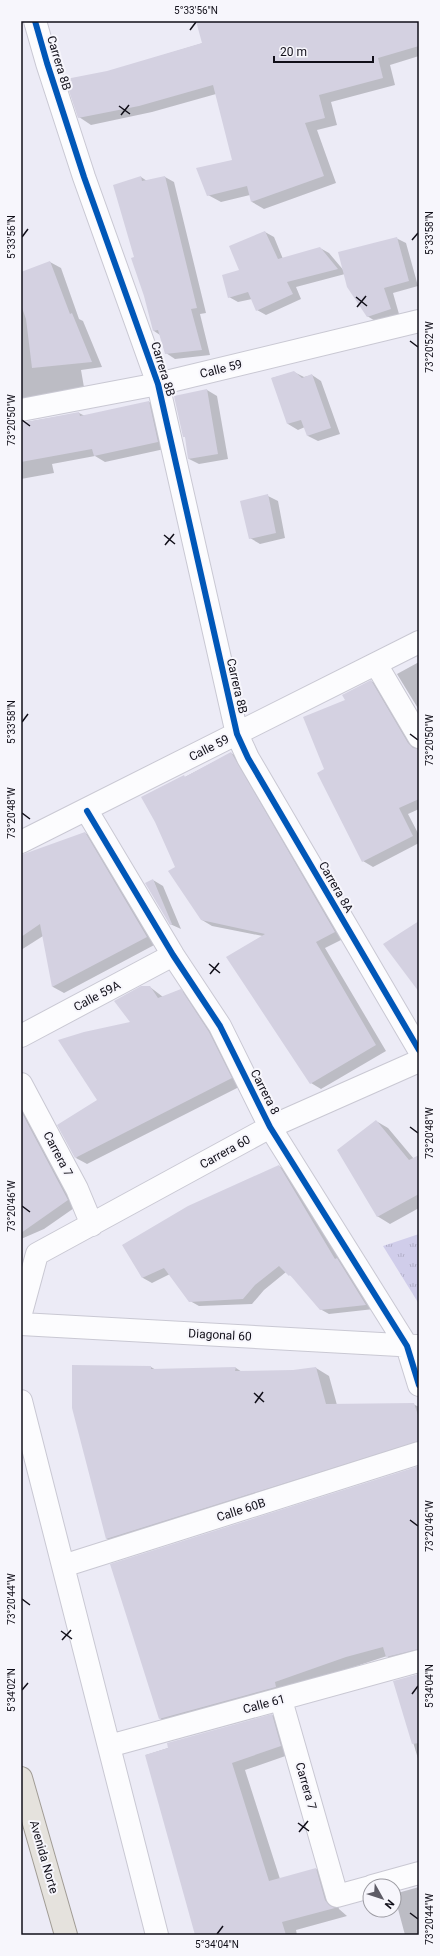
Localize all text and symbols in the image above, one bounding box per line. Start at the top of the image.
text: 5°33'56"N [174,5,218,16]
street label: Carrera 8B [44,34,74,92]
scale bar [274,38,373,64]
text: 20 m [280,45,307,59]
text: 5°33'58"N [424,211,435,255]
text: 5°33'56"N [6,215,17,259]
text: 73°20'52"W [424,321,435,373]
street label: Carrera 8B [148,340,178,398]
street label: Calle 59 [198,357,244,381]
text: 73°20'50"W [6,394,17,446]
street label: Carrera 8B [224,657,250,715]
text: 5°33'58"N [6,700,17,744]
text: 73°20'50"W [424,714,435,766]
street label: Calle 59 [187,732,231,764]
text: 73°20'48"W [6,787,17,839]
street label: Carrera 8A [316,859,356,915]
street label: Calle 59A [71,978,123,1014]
street label: Carrera 8 [248,1067,282,1117]
text: 73°20'48"W [424,1107,435,1159]
street label: Carrera 7 [40,1129,76,1179]
street label: Carrera 60 [197,1132,253,1172]
text: 73°20'46"W [6,1180,17,1232]
street label: Diagonal 60 [188,1326,252,1344]
street label: Calle 60B [215,1496,267,1524]
text: 73°20'46"W [424,1500,435,1552]
text: 73°20'44"W [6,1573,17,1625]
text: 5°34'04"N [424,1664,435,1708]
text: 5°34'02"N [6,1668,17,1712]
street label: Calle 61 [241,1692,287,1716]
street label: Carrera 7 [293,1761,320,1812]
street label: Avenida Norte [27,1819,61,1895]
north arrow [362,1878,402,1918]
text: 73°20'44"W [424,1893,435,1945]
text: N [382,1897,397,1911]
text: 5°34'04"N [195,1939,239,1950]

